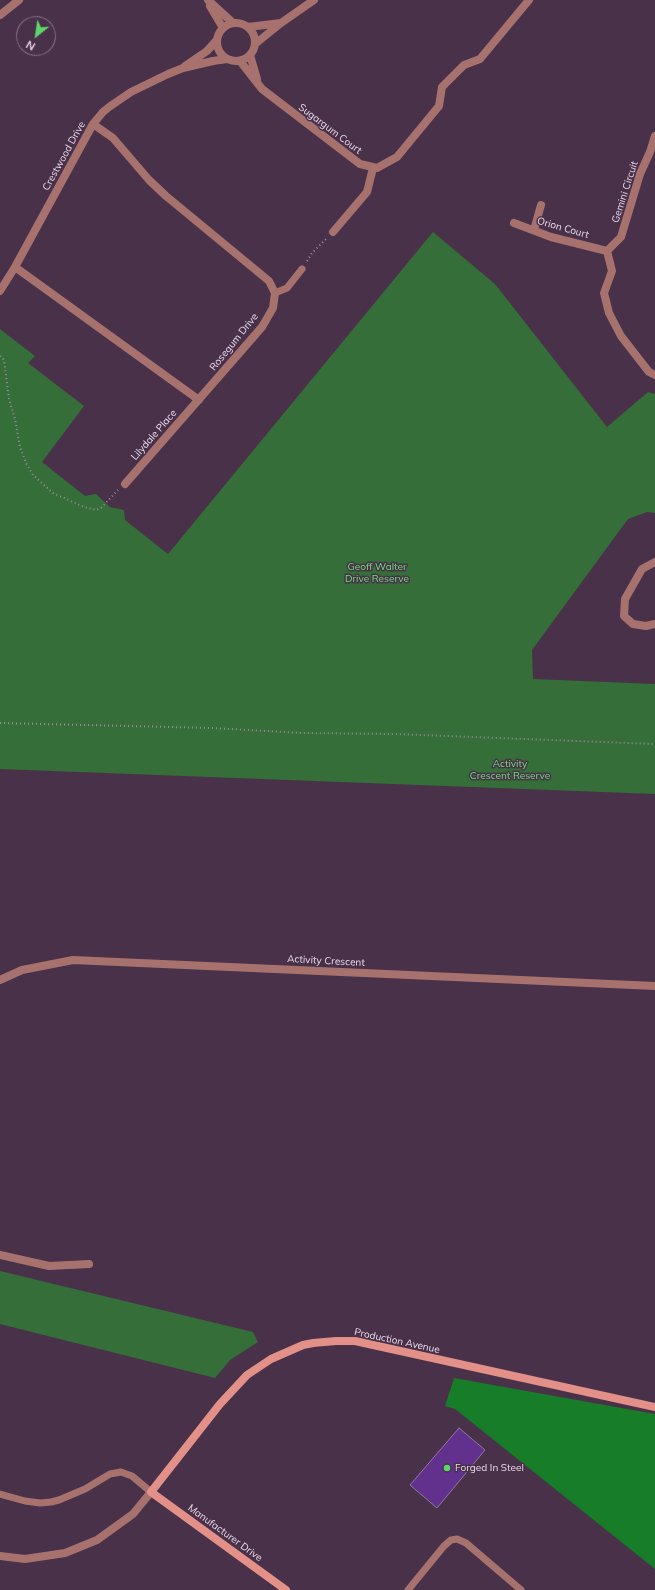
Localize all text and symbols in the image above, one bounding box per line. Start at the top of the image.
north arrow [16,16,56,56]
text: N [23,37,38,54]
street label: Sugargum Court [296,101,364,157]
street label: Crestwood Drive [40,119,88,193]
street label: Gemini Circuit [609,160,641,224]
street label: Orion Court [536,215,590,241]
street label: Rosegum Drive [207,311,261,373]
street label: Lilydale Place [129,407,179,463]
park label: Geoff Walter Drive Reserve [345,561,409,584]
park label: Activity Crescent Reserve [470,758,550,782]
street label: Activity Crescent [287,953,365,969]
street label: Production Avenue [353,1326,441,1356]
place label: Forged In Steel [455,1462,524,1474]
marker: Forged In Steel [442,1463,452,1473]
street label: Manufacturer Drive [185,1502,265,1564]

